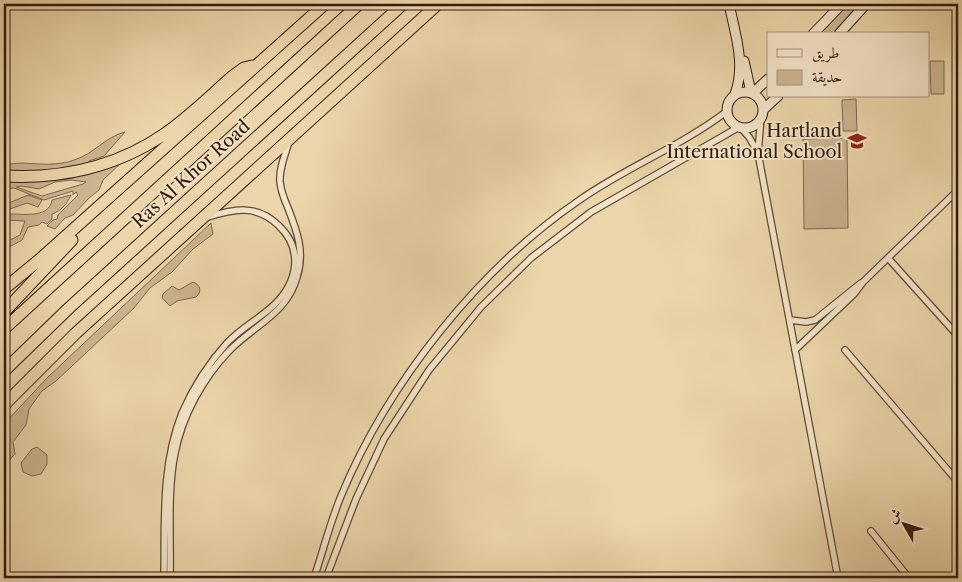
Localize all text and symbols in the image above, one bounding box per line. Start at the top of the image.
legend [767,32,930,98]
text: طريق [812,43,839,63]
text: حديقة [812,67,842,86]
street label: Ras Al Khor Road [128,115,254,233]
place label: Hartland International School [666,120,842,163]
school or university icon: Hartland International School [846,130,868,152]
north arrow [880,500,930,550]
text: ش [883,505,905,527]

